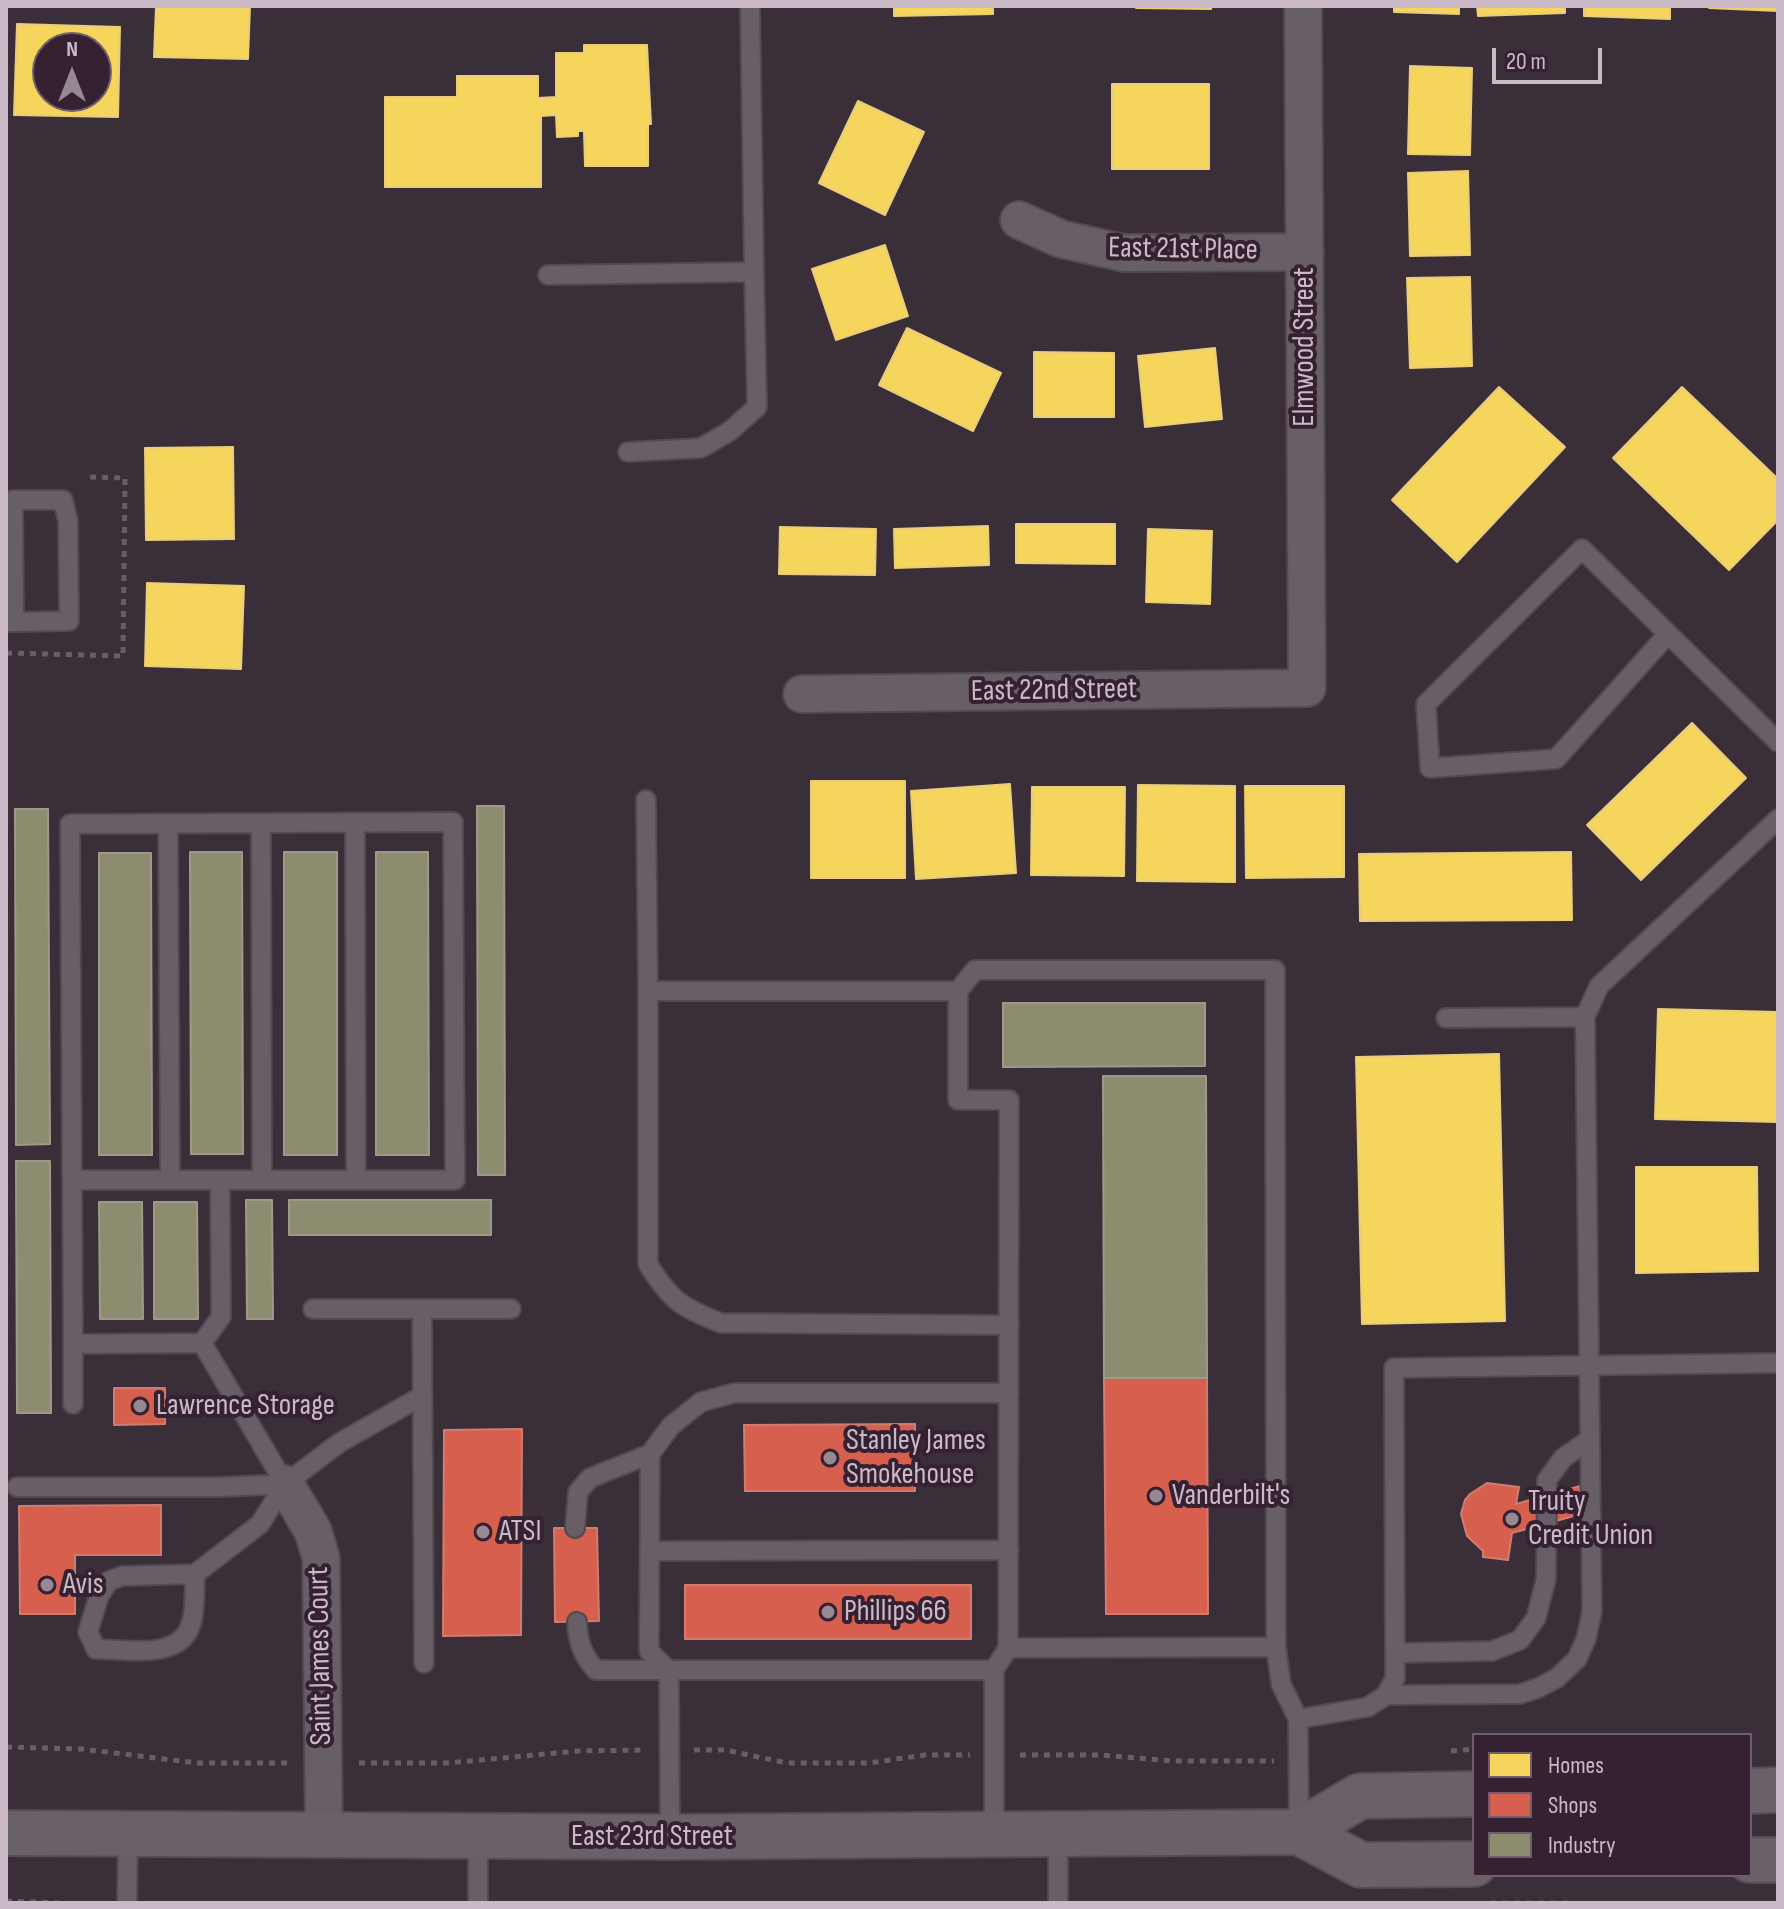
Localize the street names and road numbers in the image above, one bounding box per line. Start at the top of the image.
street label: East 21st Place [1108,231,1258,269]
street label: Elmwood Street [1287,267,1323,427]
street label: East 22nd Street [971,672,1137,710]
street label: Saint James Court [301,1566,341,1746]
street label: East 23rd Street [571,1819,733,1855]

